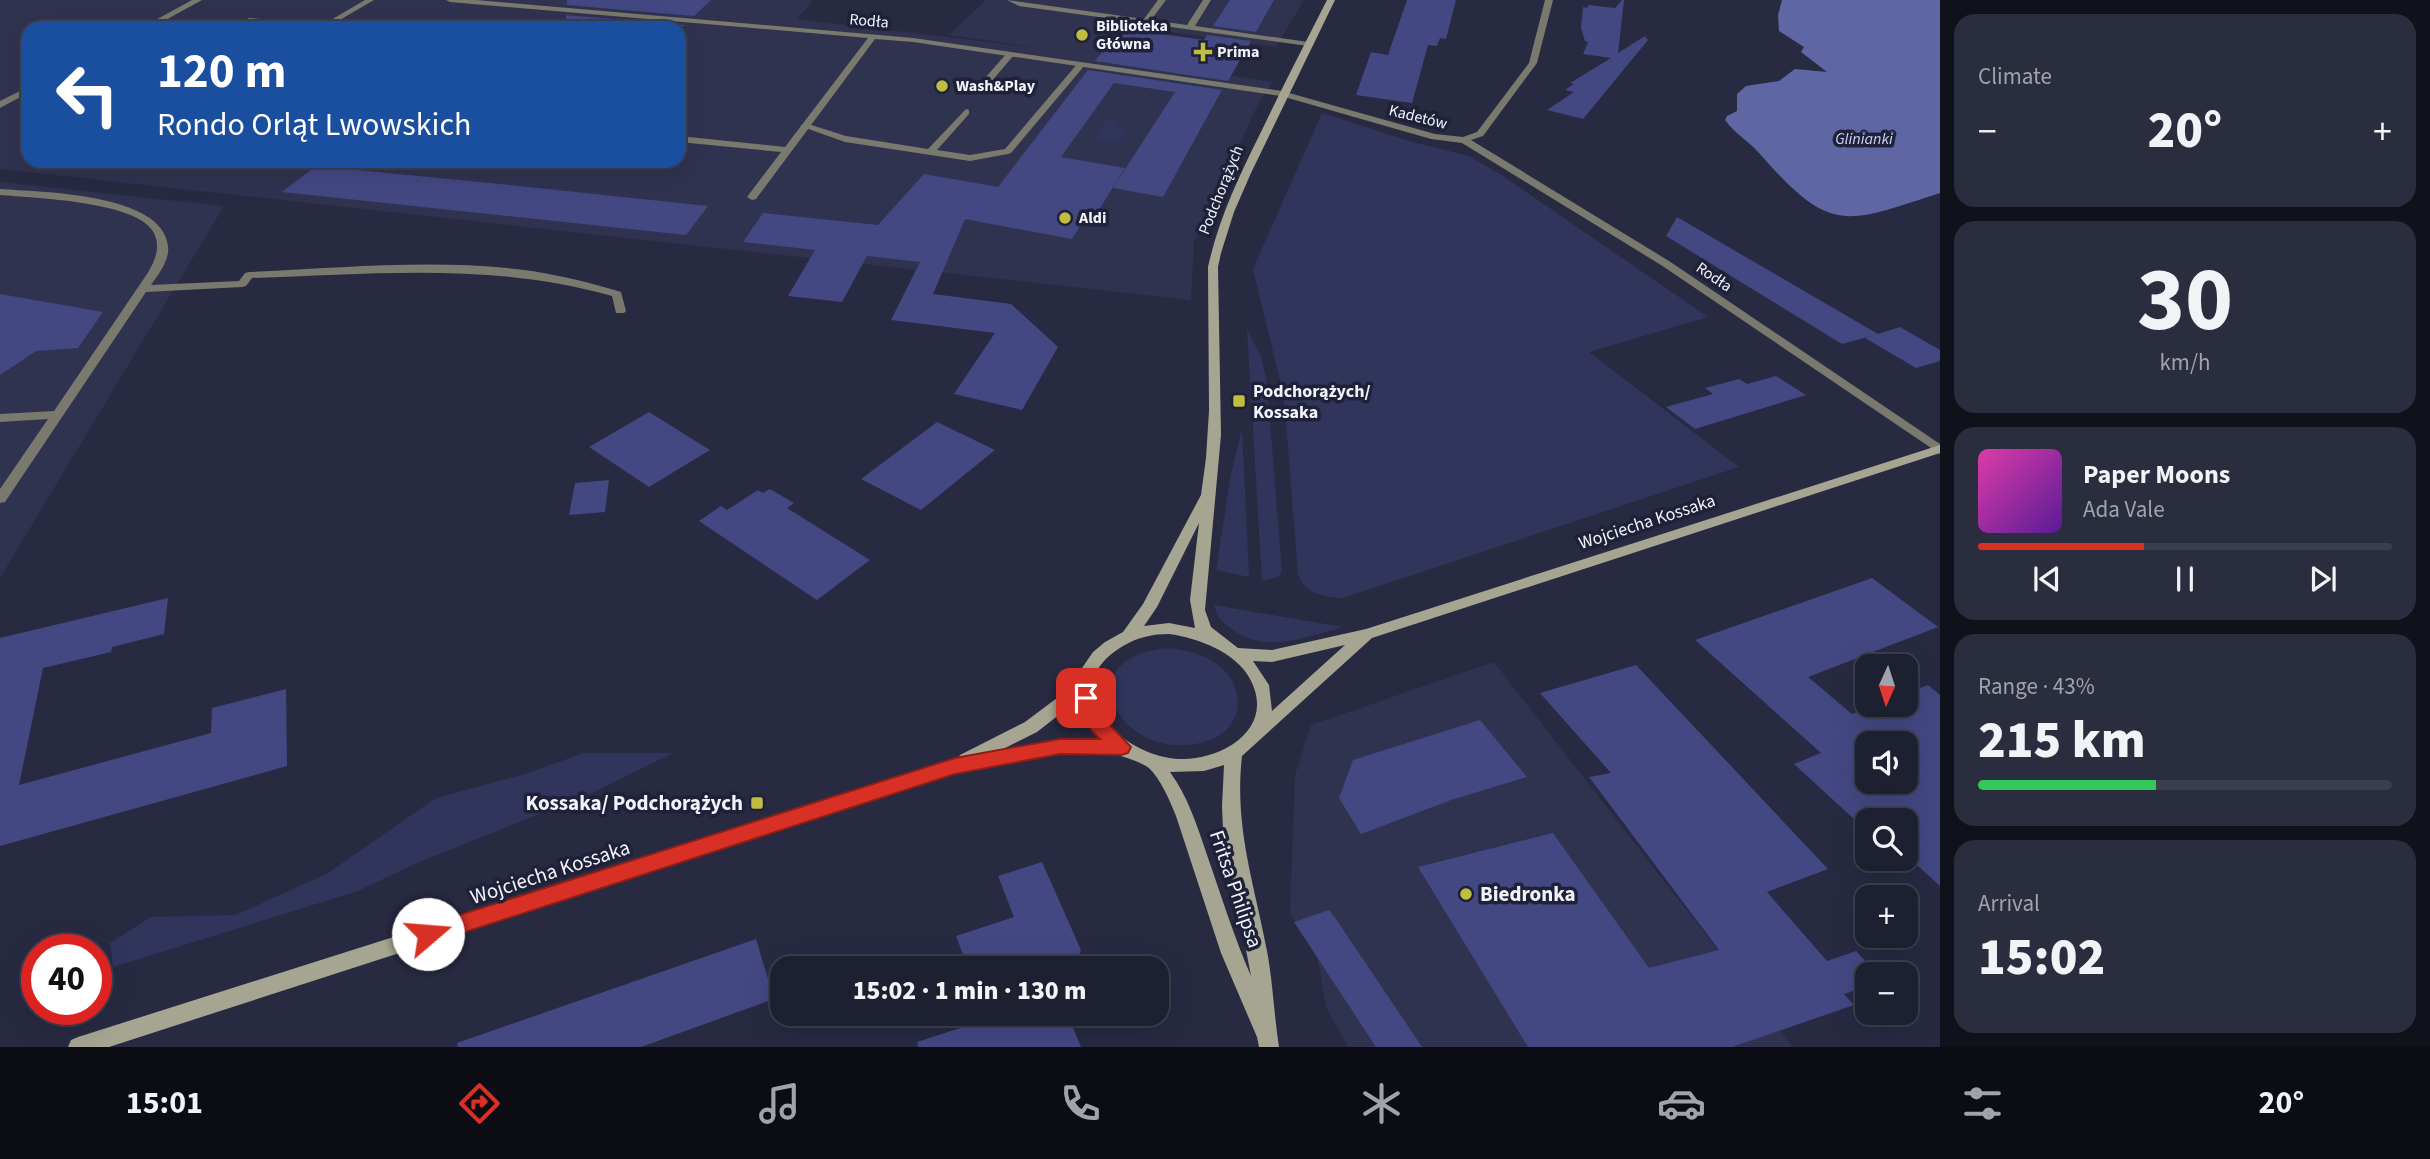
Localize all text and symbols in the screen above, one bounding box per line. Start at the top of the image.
street label: Rodła [848,8,890,34]
place label: Biblioteka Główna [1096,15,1168,55]
marker: Biblioteka Główna [1074,27,1090,43]
text: 120 m [157,37,286,107]
place label: Prima [1217,41,1259,63]
marker: Prima [1195,44,1211,60]
icon: left [42,49,133,140]
text: Climate [1978,60,2052,93]
place label: Wash&Play [956,75,1036,97]
marker: Wash&Play [934,78,950,94]
text: 20° [2148,94,2222,168]
street label: Kadetów [1387,99,1450,135]
text: Rondo Orląt Lwowskich [157,102,471,148]
text: − [1978,105,1997,159]
text: + [2373,105,2392,159]
water label: Glinianki [1835,128,1893,150]
street label: Podchorążych [1193,142,1249,238]
place label: Aldi [1078,207,1106,229]
marker: Aldi [1057,210,1073,226]
text: 30 [2137,236,2233,365]
street label: Rodła [1692,257,1736,297]
text: km/h [2159,346,2211,379]
place label: Podchorążych/ Kossaka [1253,379,1371,425]
marker: Podchorążych/ Kossaka [1231,393,1247,409]
text: Paper Moons [2083,456,2230,493]
street label: Wojciecha Kossaka [1575,488,1719,556]
text: Ada Vale [2083,493,2165,526]
icon: previous [2028,560,2066,598]
icon: pause [2166,560,2204,598]
icon: next [2304,560,2342,598]
north arrow [1855,654,1918,718]
map controls [1855,654,1918,1025]
pin [1056,668,1116,728]
text: Range · 43% [1978,670,2095,703]
icon: arrive [1067,679,1105,717]
text: 215 km [1978,704,2146,778]
button: sound [1855,731,1918,794]
place label: Kossaka/ Podchorążych [525,788,743,818]
marker: Kossaka/ Podchorążych [749,795,765,811]
button: search [1855,808,1918,871]
street label: Fritsa Philipsa [1202,826,1270,952]
street label: Wojciecha Kossaka [466,832,634,912]
place label: Biedronka [1480,879,1576,909]
button: + [1855,885,1918,948]
marker: Biedronka [1458,886,1474,902]
text: Arrival [1978,887,2040,920]
position arrow [391,897,465,971]
text: 15:02 [1978,921,2105,995]
speed limit sign: 40 [21,934,112,1025]
button: − [1855,962,1918,1025]
text: 15:02 · 1 min · 130 m [853,972,1086,1009]
icon: directions [455,1079,504,1128]
icon: music [755,1079,804,1128]
icon: phone [1056,1079,1105,1128]
icon: climate [1357,1079,1406,1128]
icon: car [1657,1079,1706,1128]
icon: filters [1958,1079,2007,1128]
text: 15:01 [126,1080,203,1126]
text: 20° [2259,1080,2304,1126]

